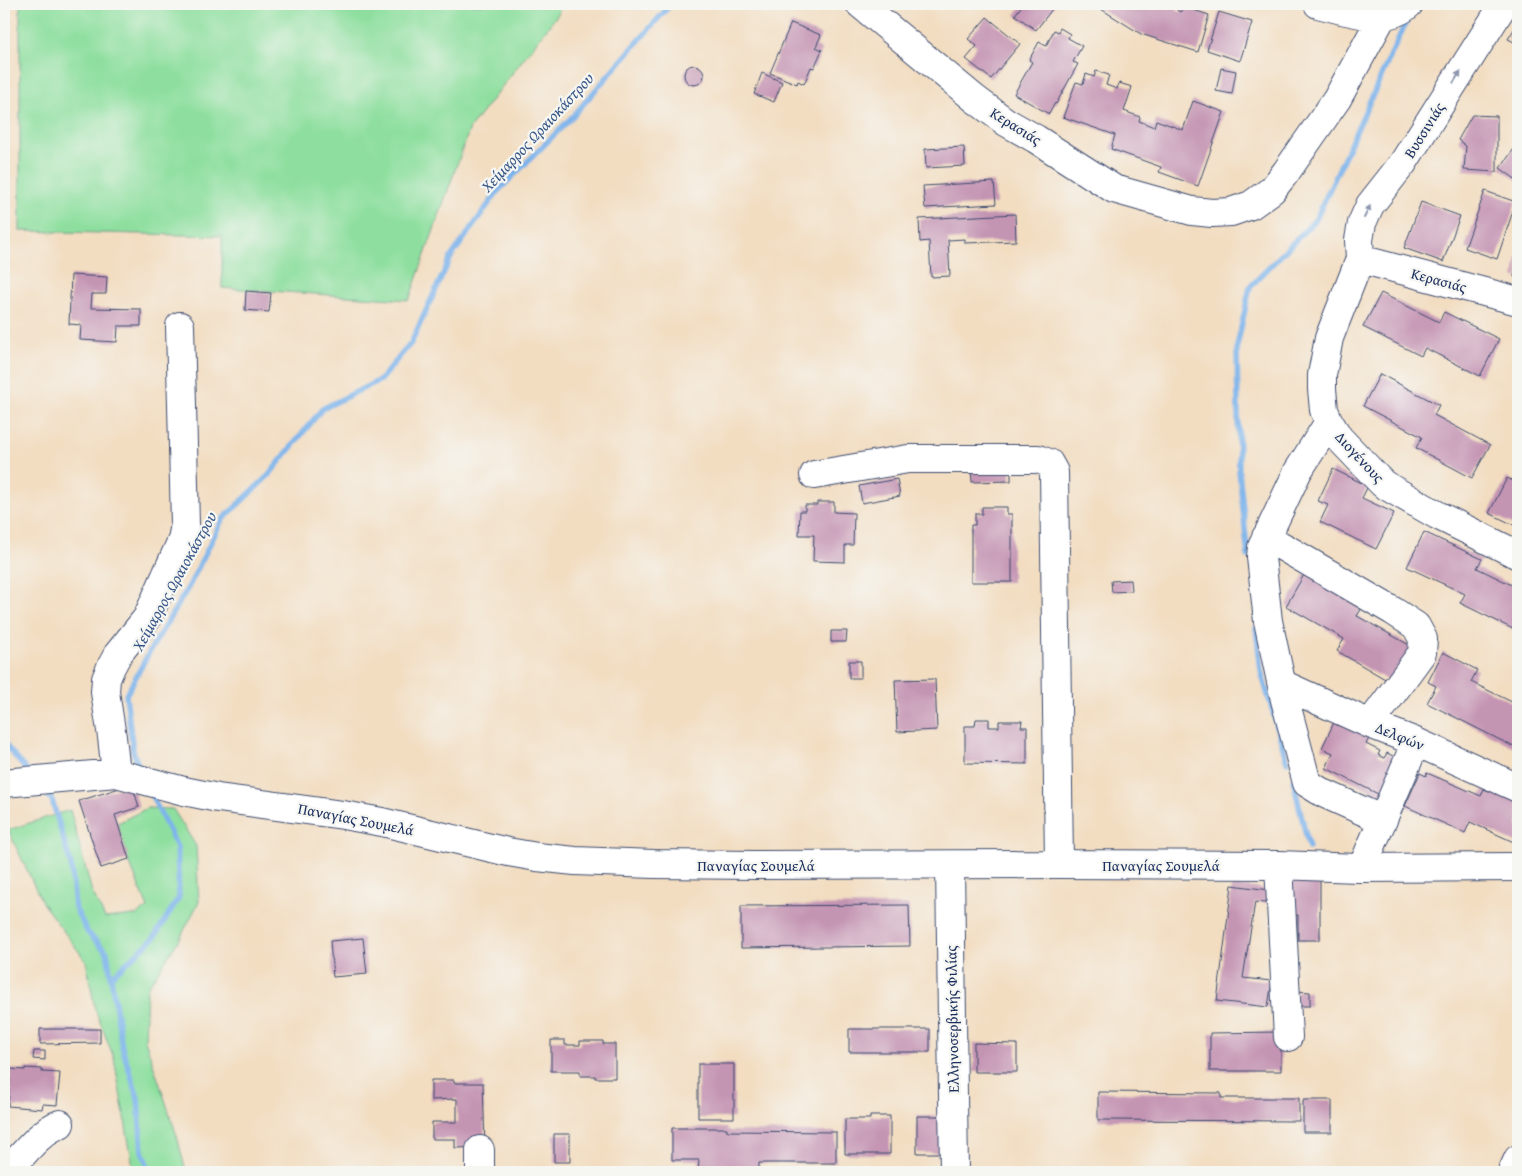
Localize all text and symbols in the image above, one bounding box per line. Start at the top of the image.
water label: Χείμαρρος Ωραιοκάστρου [474,66,599,198]
one-way arrow [1453,71,1462,84]
street label: Βυσσινιάς [1399,98,1450,162]
street label: Κερασιάς [986,102,1046,150]
one-way arrow [1363,205,1371,219]
street label: Κερασιάς [1409,263,1470,298]
street label: Διογένους [1331,427,1390,488]
water label: Χείμαρρος Ωραιοκάστρου [125,507,223,656]
street label: Δελφών [1372,717,1428,755]
street label: Παναγίας Σουμελά [296,797,416,841]
street label: Παναγίας Σουμελά [697,855,815,876]
street label: Παναγίας Σουμελά [1102,855,1220,876]
street label: Ελληνοσερβικής Φιλίας [940,944,964,1093]

